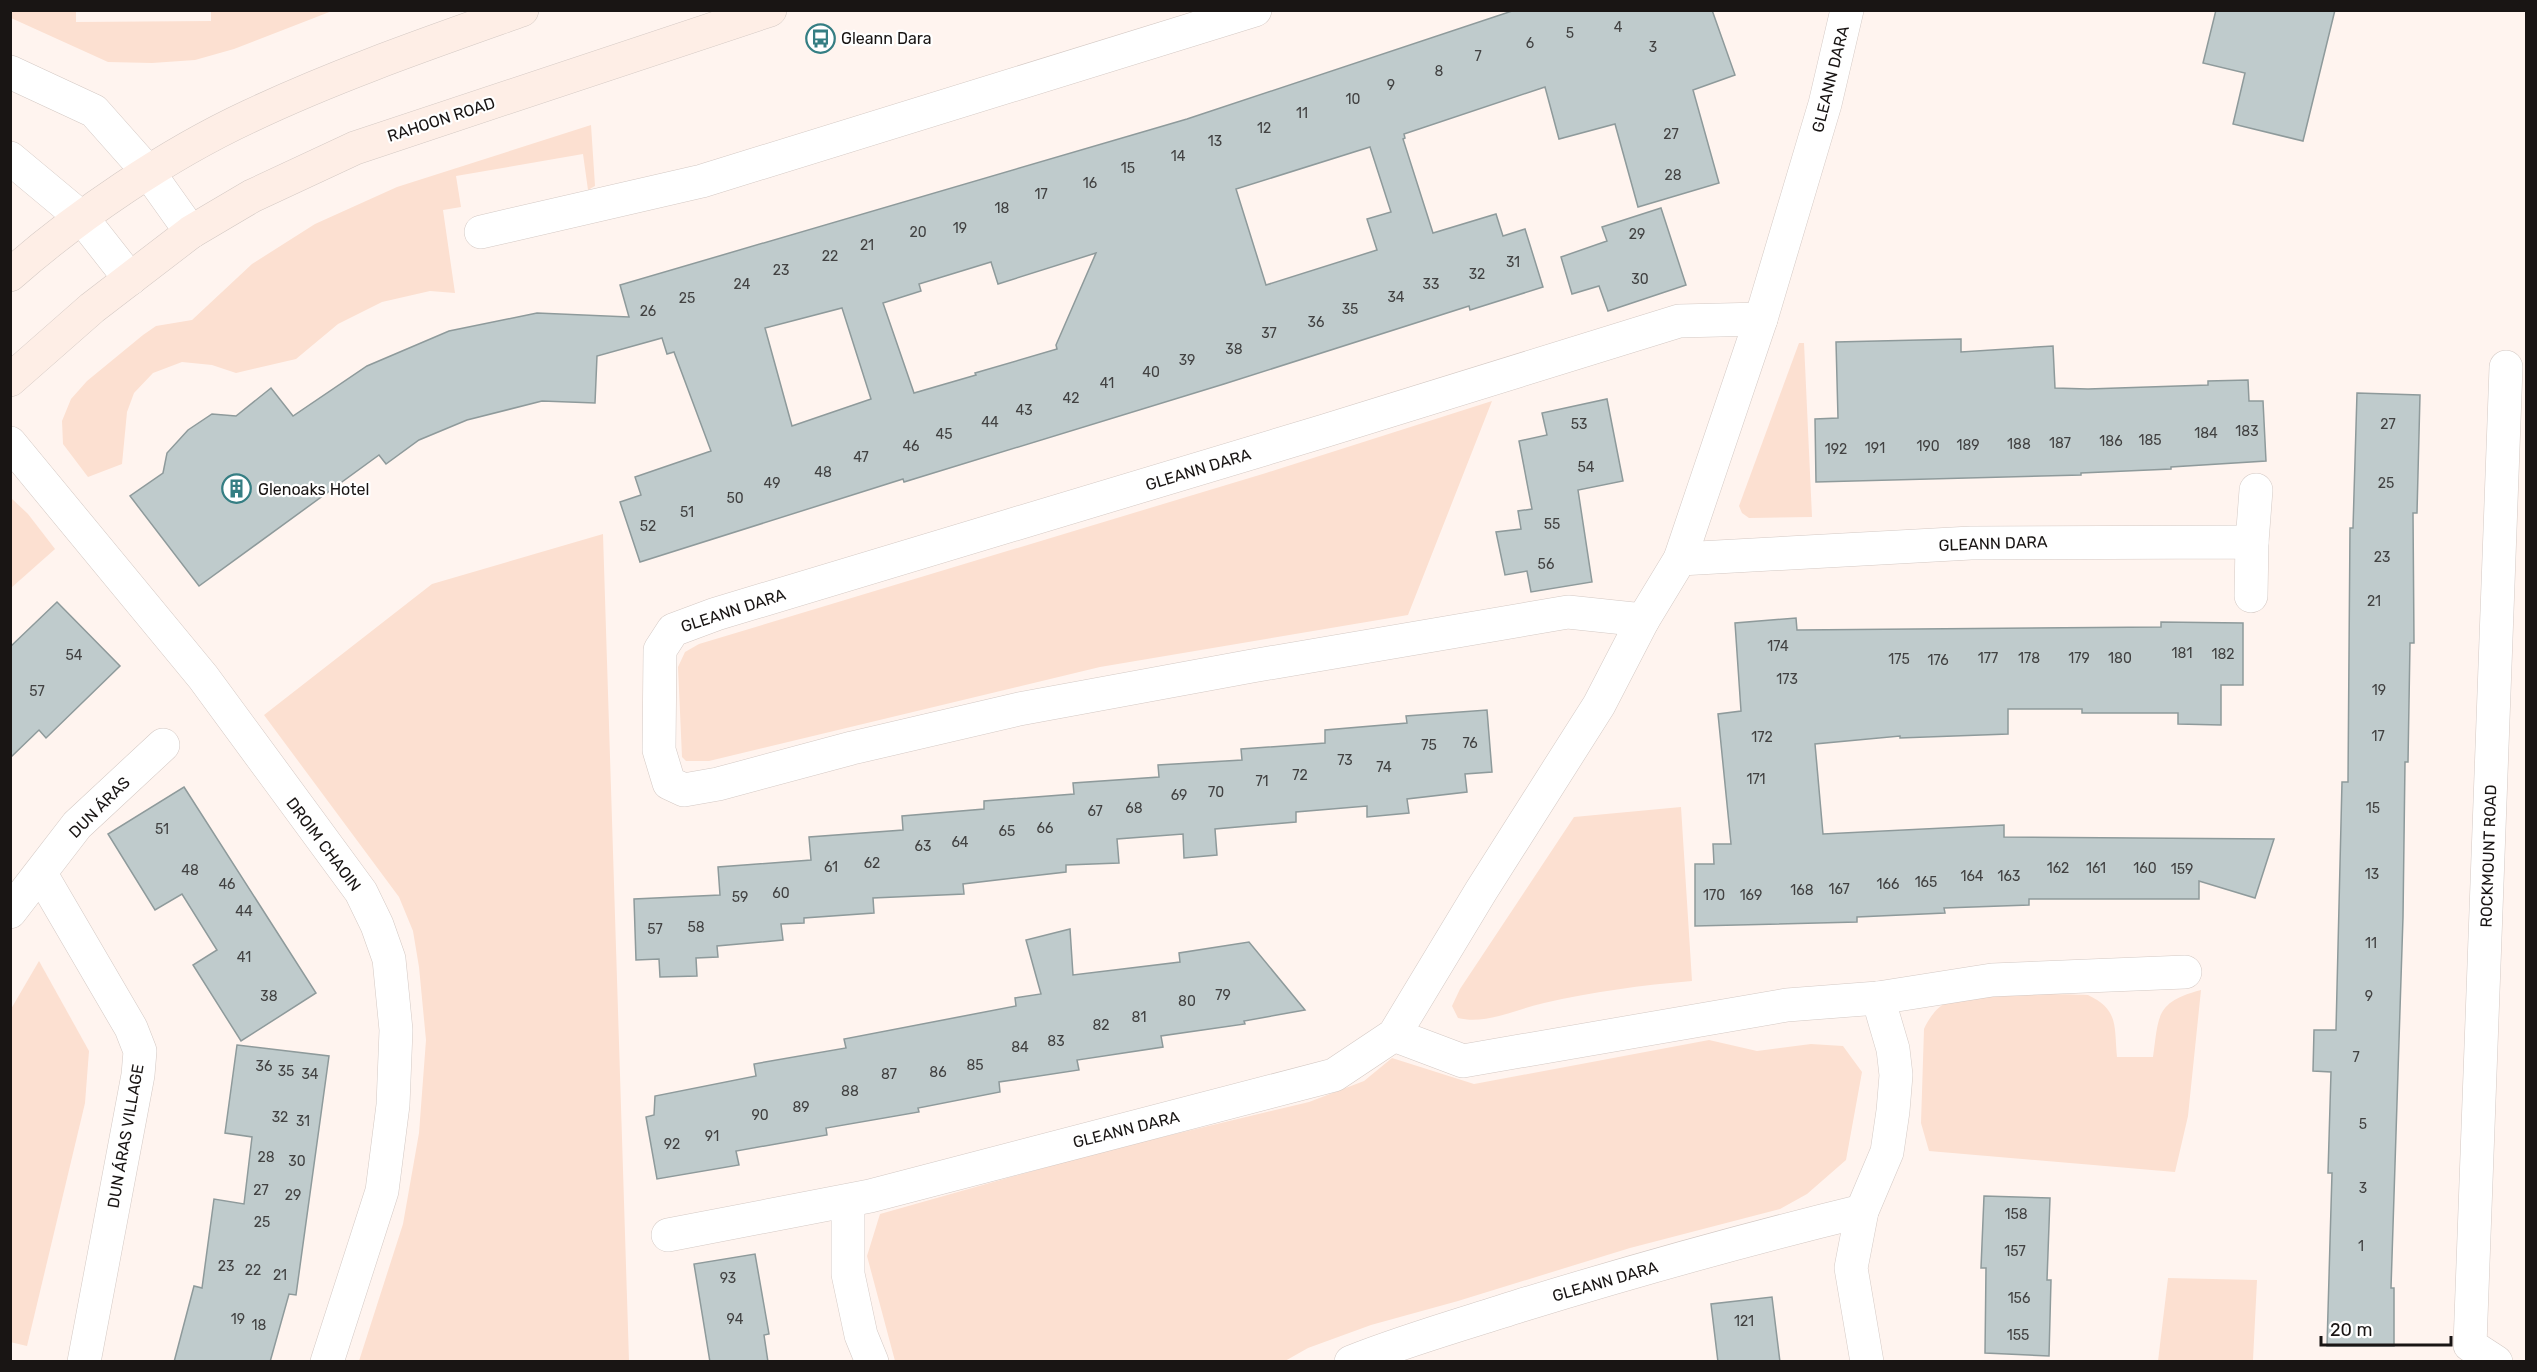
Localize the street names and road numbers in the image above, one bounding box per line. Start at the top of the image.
street label: GLEANN DARA [1808,24,1853,134]
street label: RAHOON ROAD [385,93,497,146]
street label: GLEANN DARA [1143,444,1253,495]
street label: GLEANN DARA [1938,532,2048,555]
street label: GLEANN DARA [678,584,788,636]
street label: DUN ÁRAS [65,773,134,842]
street label: ROCKMOUNT ROAD [2477,784,2500,928]
street label: DROIM CHAOIN [282,794,365,895]
street label: DUN ÁRAS VILLAGE [103,1063,148,1210]
street label: GLEANN DARA [1071,1107,1182,1152]
street label: GLEANN DARA [1550,1257,1661,1306]

